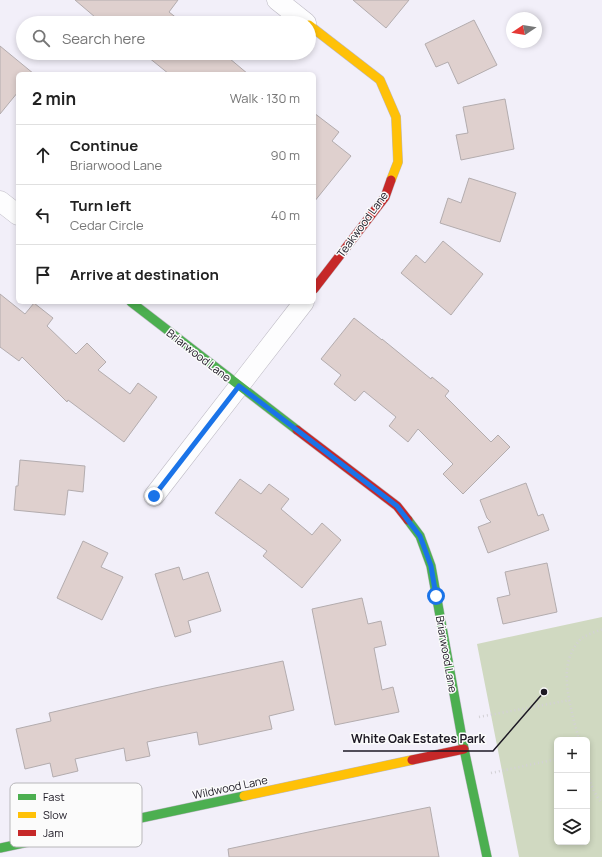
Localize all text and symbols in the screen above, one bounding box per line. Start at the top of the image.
north arrow [506,12,542,48]
search box [16,16,316,60]
icon: search [30,27,52,49]
text: Search here [62,28,145,49]
text: 2 min [32,87,76,110]
text: Walk · 130 m [230,89,300,107]
text: Continue [70,135,138,156]
icon: ahead [32,144,54,166]
text: 90 m [270,146,300,164]
text: Briarwood Lane [70,156,162,174]
street label: Teakwood Lane [333,188,391,260]
text: Turn left [70,195,132,216]
icon: left [32,204,54,226]
text: 40 m [271,206,300,224]
text: Cedar Circle [70,216,144,234]
icon: arrive [32,264,54,286]
text: Arrive at destination [70,264,219,285]
street label: Briarwood Lane [164,325,235,385]
route end [145,487,163,505]
route start [427,587,445,605]
street label: Briarwood Lane [433,614,461,694]
callout: White Oak Estates Park [343,727,493,751]
text: White Oak Estates Park [351,730,486,747]
map controls [554,737,590,845]
button: + [554,737,590,773]
street label: Wildwood Lane [191,772,269,802]
button: − [554,773,590,809]
legend [10,783,142,847]
text: Fast [43,789,65,804]
text: Slow [43,807,68,822]
button: layers [554,809,590,845]
text: Jam [43,825,64,840]

